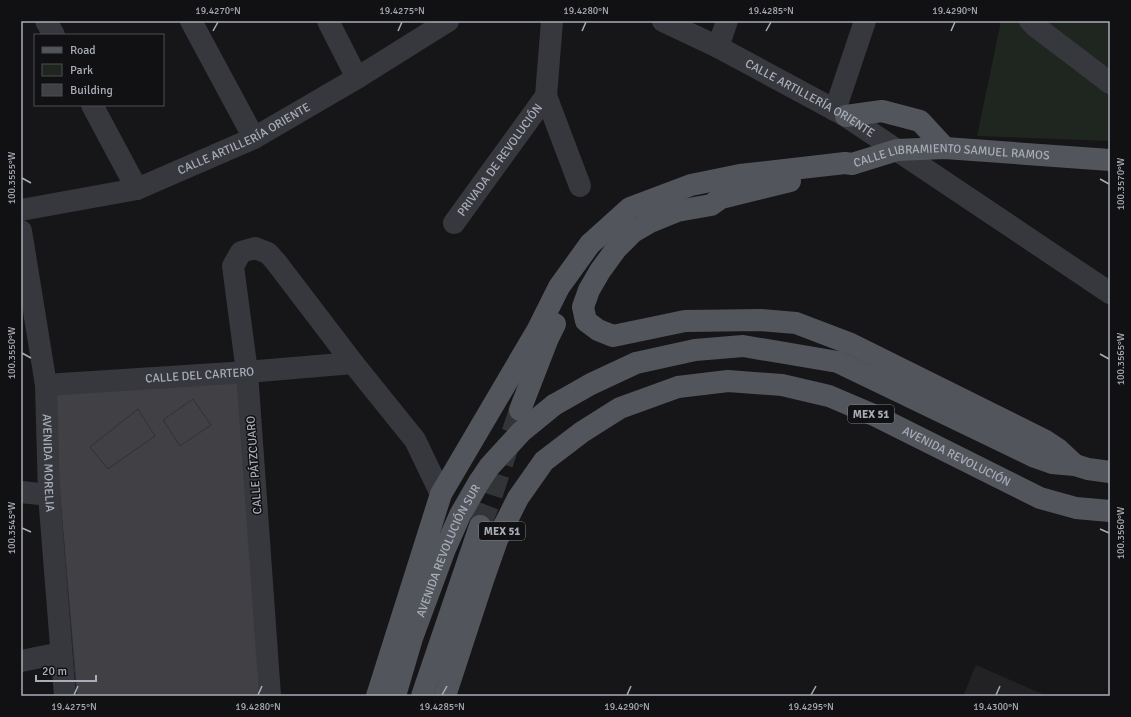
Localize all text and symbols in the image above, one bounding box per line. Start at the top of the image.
text: 19.4270°N [195,5,241,17]
text: 19.4275°N [379,5,425,17]
text: 19.4280°N [563,5,609,17]
text: 19.4285°N [748,5,794,17]
text: 19.4290°N [932,5,978,17]
legend [34,34,164,106]
text: Road [70,43,96,58]
street label: CALLE ARTILLERÍA ORIENTE [742,56,877,141]
text: Park [70,63,93,78]
text: Building [70,83,113,98]
street label: CALLE ARTILLERÍA ORIENTE [175,100,313,178]
street label: PRIVADA DE REVOLUCIÓN [454,101,546,219]
street label: CALLE LIBRAMIENTO SAMUEL RAMOS [852,141,1051,171]
text: 100.3555°W [6,151,18,204]
text: 100.3570°W [1115,157,1127,210]
text: 100.3550°W [6,326,18,379]
text: 100.3565°W [1115,332,1127,385]
street label: CALLE DEL CARTERO [145,364,255,387]
road number: MEX 51 [848,405,894,423]
street label: AVENIDA MORELIA [39,414,57,513]
street label: CALLE PÁTZCUARO [244,415,265,515]
street label: AVENIDA REVOLUCIÓN [900,423,1013,490]
street label: AVENIDA REVOLUCIÓN SUR [413,482,484,619]
text: 100.3545°W [6,501,18,554]
text: 100.3560°W [1115,506,1127,559]
road number: MEX 51 [479,522,525,540]
scale bar [36,657,96,683]
text: 20 m [42,664,67,679]
text: 19.4275°N [51,701,97,713]
text: 19.4280°N [235,701,281,713]
text: 19.4285°N [419,701,465,713]
text: 19.4290°N [604,701,650,713]
text: 19.4295°N [788,701,834,713]
text: 19.4300°N [973,701,1019,713]

